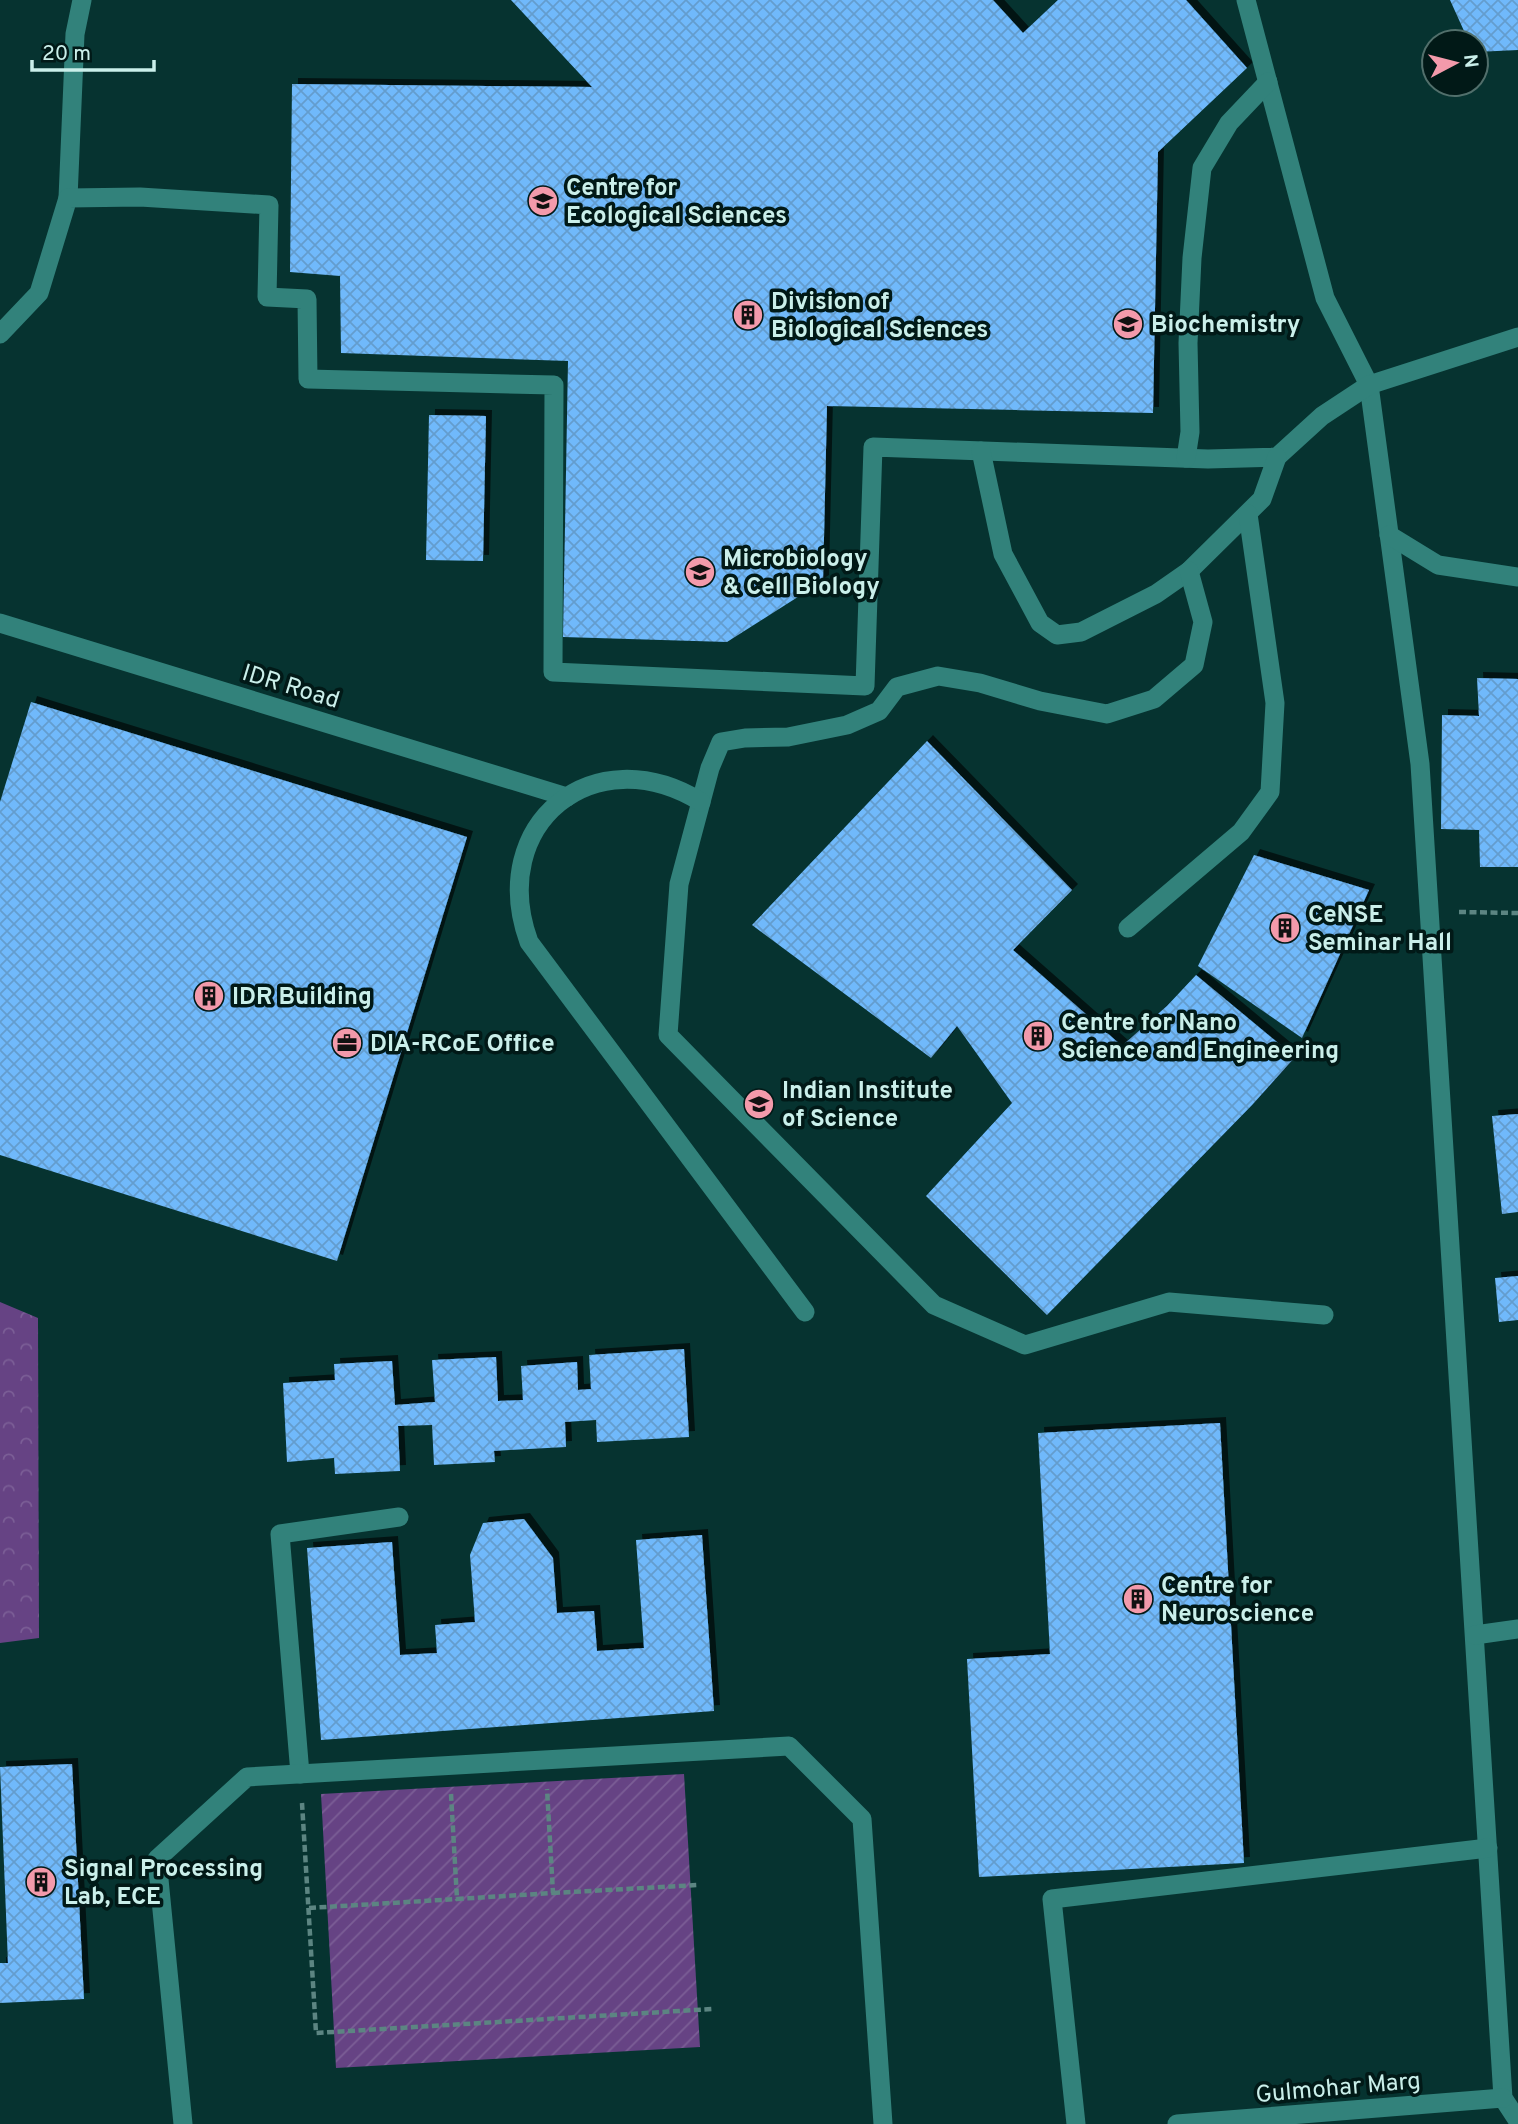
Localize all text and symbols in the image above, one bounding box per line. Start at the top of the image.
scale bar [32,28,154,72]
north arrow [1420,28,1490,98]
text: 20 m [42,41,91,68]
text: N [1457,53,1483,69]
place label: Centre for Ecological Sciences [566,174,787,232]
school or university icon: Centre for Ecological Sciences [526,184,560,218]
place label: Division of Biological Sciences [771,288,988,346]
building icon: Division of Biological Sciences [731,298,765,332]
school or university icon: Biochemistry [1111,307,1145,341]
place label: Biochemistry [1151,311,1300,341]
place label: Microbiology & Cell Biology [723,545,880,603]
school or university icon: Microbiology & Cell Biology [683,555,717,589]
street label: IDR Road [238,659,343,717]
place label: CeNSE Seminar Hall [1308,901,1452,959]
building icon: CeNSE Seminar Hall [1268,911,1302,945]
building icon: IDR Building [192,979,226,1013]
place label: IDR Building [232,983,372,1013]
place label: Centre for Nano Science and Engineering [1061,1009,1339,1067]
building icon: Centre for Nano Science and Engineering [1021,1019,1055,1053]
office icon: DIA-RCoE Office [330,1026,364,1060]
place label: DIA-RCoE Office [370,1030,555,1060]
place label: Indian Institute of Science [782,1077,953,1135]
school or university icon: Indian Institute of Science [742,1087,776,1121]
place label: Centre for Neuroscience [1161,1572,1314,1630]
building icon: Centre for Neuroscience [1121,1582,1155,1616]
place label: Signal Processing Lab, ECE [64,1855,263,1913]
building icon: Signal Processing Lab, ECE [24,1865,58,1899]
street label: Gulmohar Marg [1254,2067,1422,2111]

